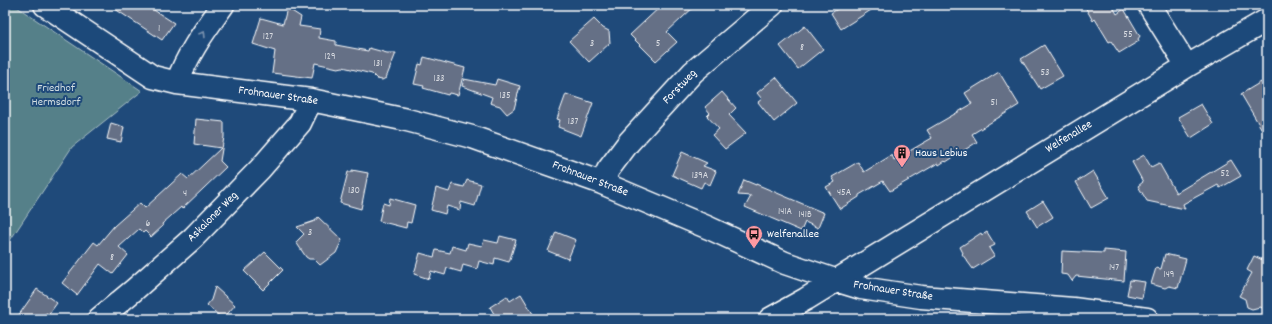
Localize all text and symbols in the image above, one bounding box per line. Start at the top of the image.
house number: 1 [158,22,160,36]
house number: 55 [1123,28,1133,42]
house number: 127 [263,30,273,44]
one-way arrow [198,31,206,38]
house number: 3 [590,37,594,51]
house number: 5 [656,37,661,51]
house number: 8 [800,41,804,55]
house number: 129 [324,50,336,64]
house number: 131 [374,57,382,71]
street label: Forstweg [659,66,701,108]
house number: 53 [1040,66,1050,80]
house number: 133 [433,72,445,86]
park label: Friedhof Hermsdorf [32,80,81,111]
street label: Frohnauer Straße [237,82,319,110]
house number: 135 [499,89,511,103]
house number: 51 [991,96,997,110]
house number: 137 [568,115,578,129]
street label: Welfenallee [1042,116,1096,158]
building icon: Haus Lebius [892,143,912,168]
place label: Haus Lebius [915,145,968,162]
street label: Frohnauer Straße [549,157,631,201]
house number: 52 [1221,167,1230,181]
house number: 139A [692,169,709,183]
house number: 130 [348,184,360,198]
house number: 45A [837,186,852,200]
house number: 4 [183,187,187,201]
street label: Askaloner Weg [184,188,242,246]
house number: 141A [778,205,793,219]
house number: 141B [798,208,812,222]
house number: 6 [146,217,151,231]
bus stop icon: Welfenallee [744,224,764,249]
house number: 3 [308,226,312,240]
place label: Welfenallee [767,226,819,243]
house number: 8 [110,251,114,265]
house number: 147 [1109,261,1119,275]
house number: 149 [1164,268,1174,282]
street label: Frohnauer Straße [852,276,934,306]

